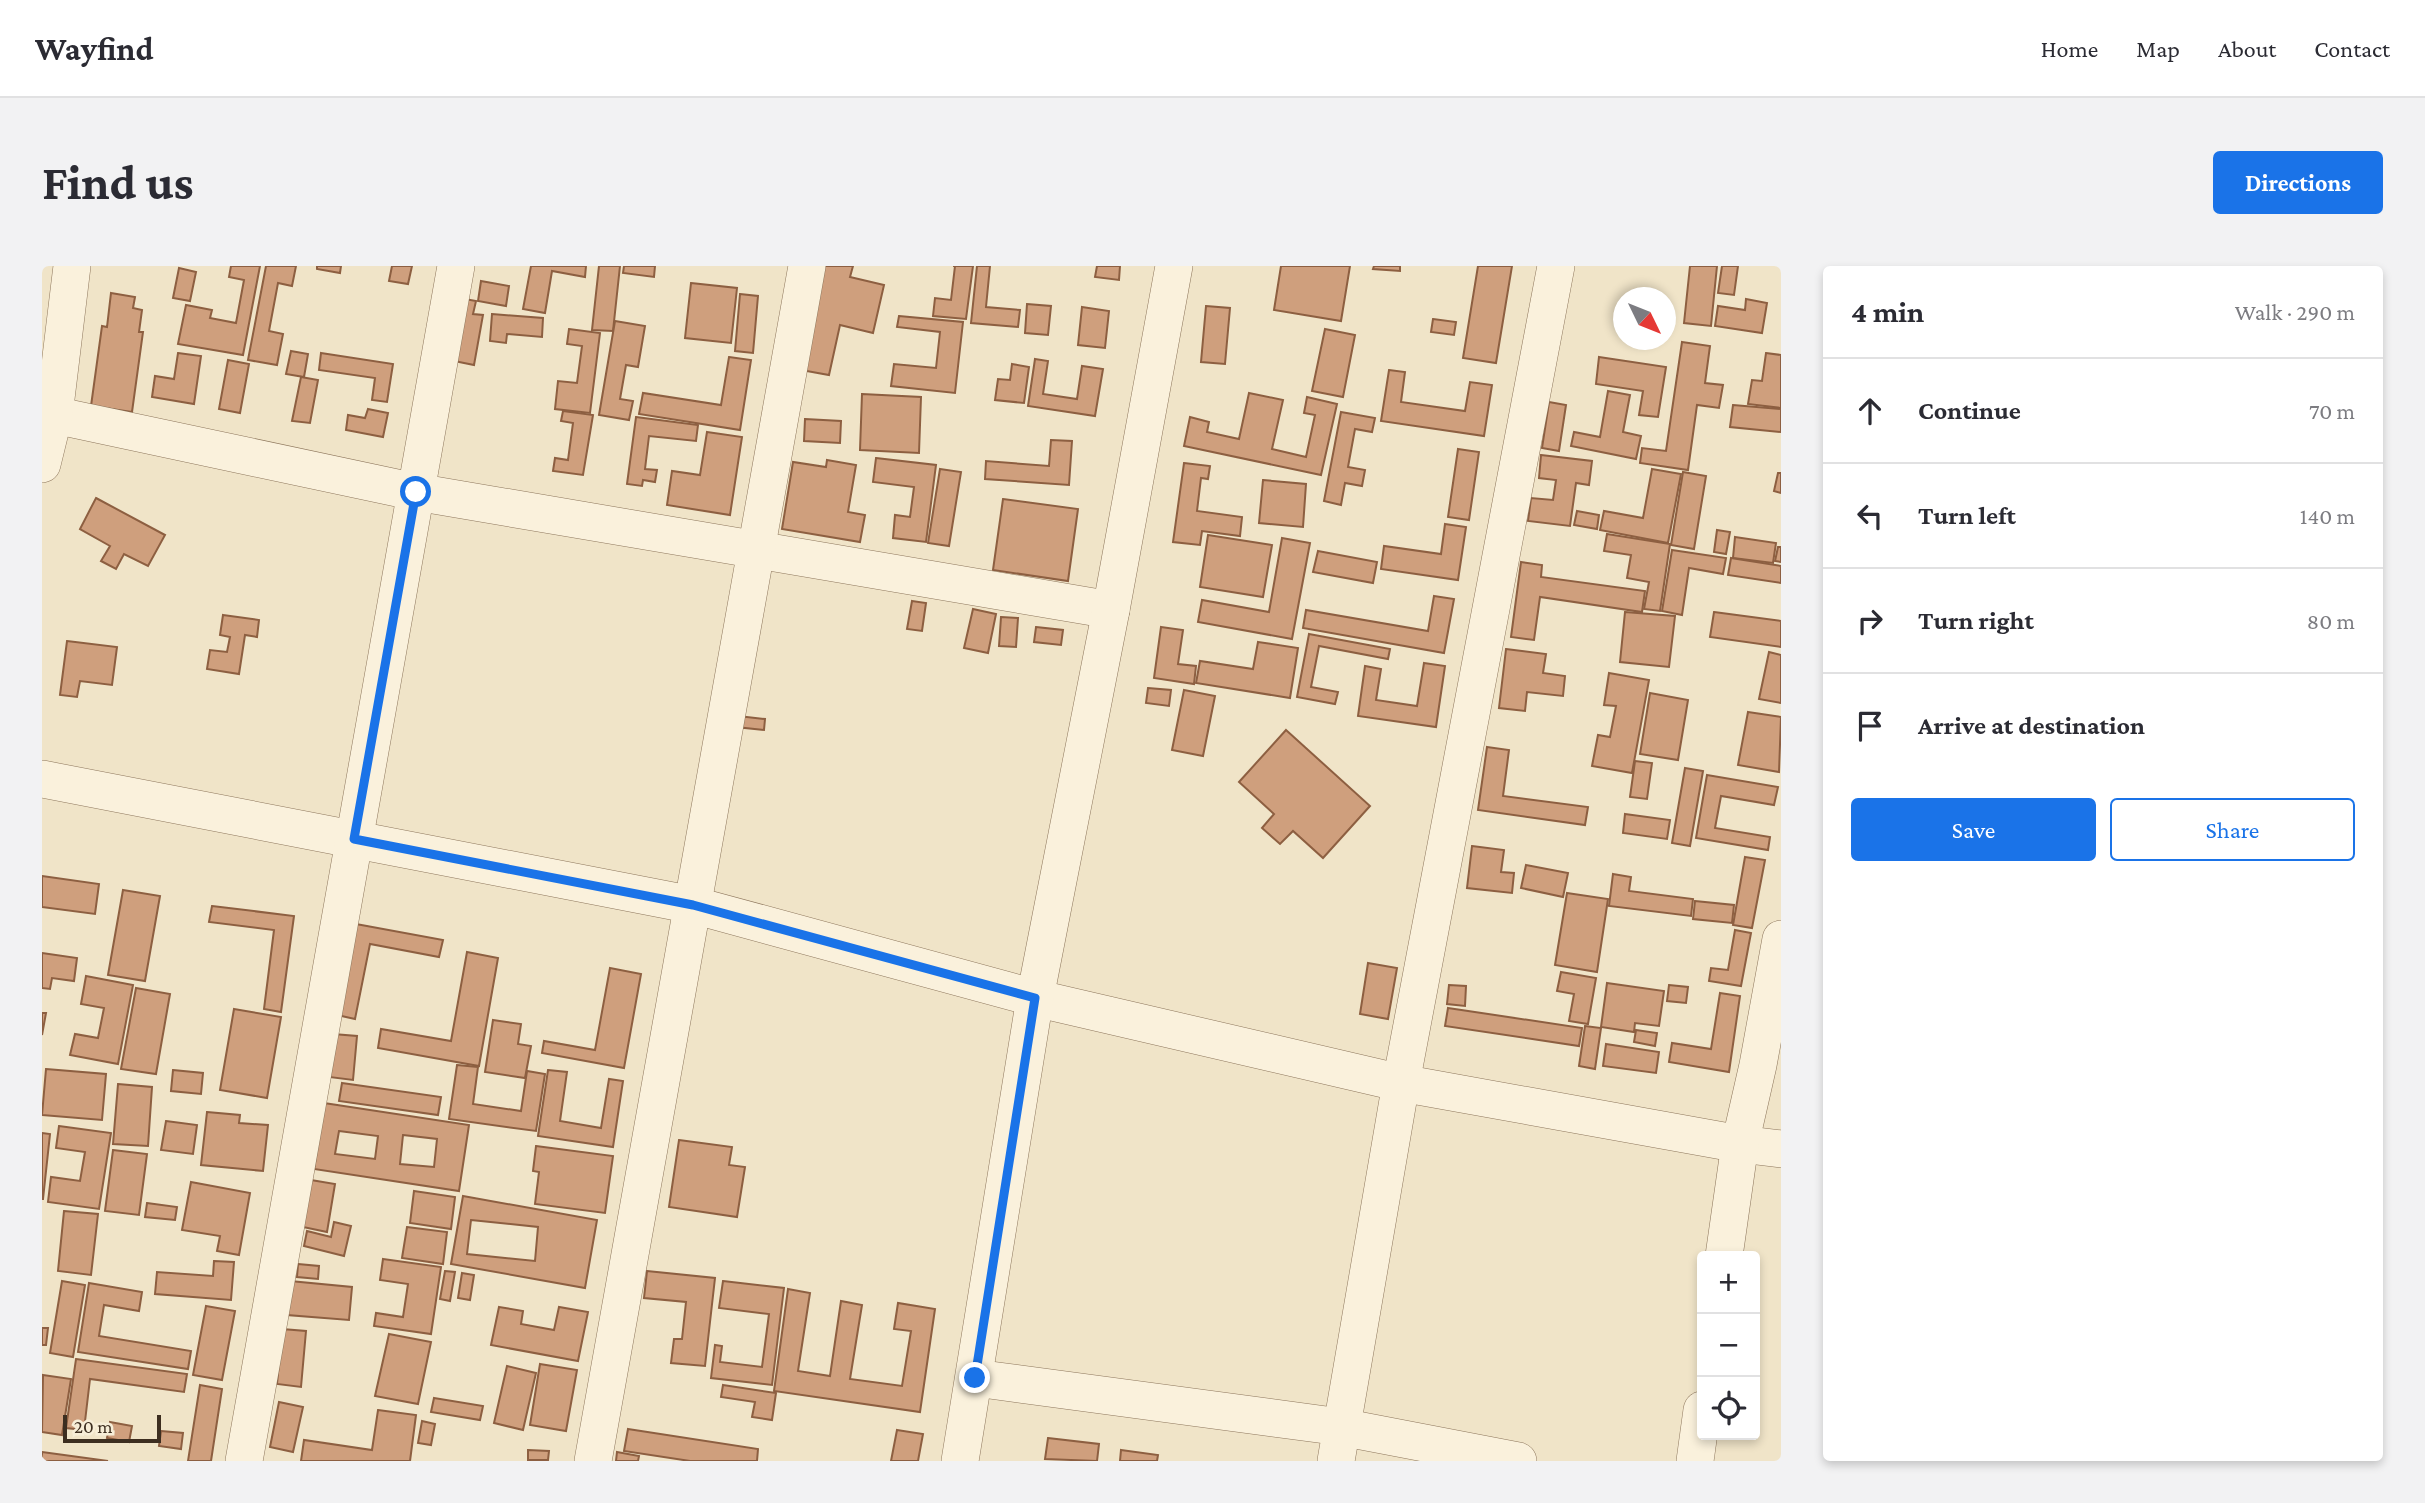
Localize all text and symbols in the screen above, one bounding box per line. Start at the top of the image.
text: Wayfind [35,30,153,67]
text: Home [2041,35,2098,62]
text: Map [2136,35,2180,62]
text: About [2218,35,2276,62]
text: Contact [2314,35,2390,62]
button: Directions [2213,151,2383,214]
text: Find us [42,155,194,210]
north arrow [1613,287,1676,350]
text: 4 min [1851,295,1924,328]
text: Walk · 290 m [2235,299,2355,325]
icon: ahead [1851,392,1889,430]
text: Continue [1918,396,2021,425]
text: 70 m [2309,398,2355,424]
route start [400,476,431,507]
icon: left [1851,497,1889,535]
text: Turn left [1918,501,2016,530]
text: 140 m [2300,503,2355,529]
icon: right [1851,602,1889,640]
text: Turn right [1918,606,2034,635]
text: 80 m [2307,608,2355,634]
icon: arrive [1851,707,1889,745]
text: Arrive at destination [1918,711,2145,740]
button: Save [1851,798,2096,861]
button: Share [2110,798,2355,861]
map controls [1697,1251,1760,1440]
button: + [1697,1251,1760,1314]
button: − [1697,1314,1760,1377]
route end [959,1362,990,1393]
button: locate [1697,1377,1760,1440]
scale bar [63,1412,161,1444]
text: 20 m [74,1416,113,1437]

